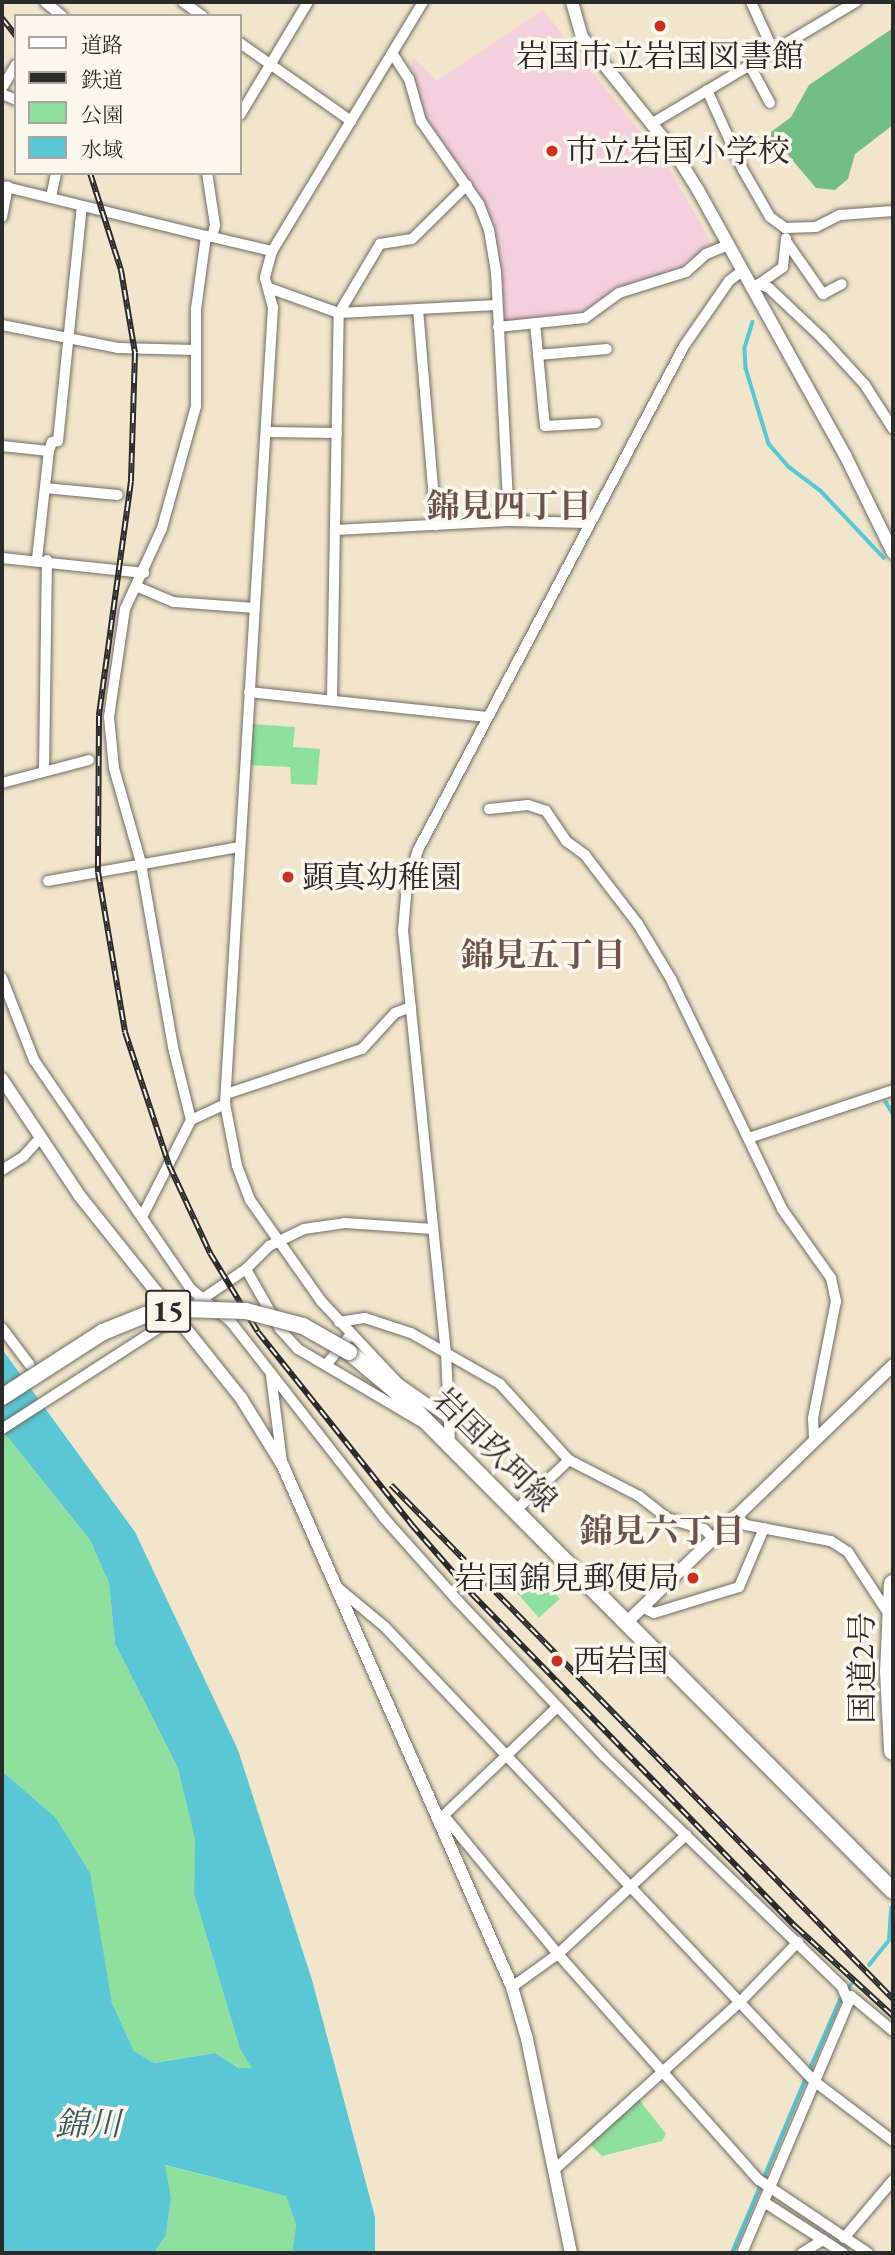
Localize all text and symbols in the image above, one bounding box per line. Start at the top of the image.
legend [14,14,242,175]
marker: 岩国市立岩国図書館 [652,18,668,34]
text: 道路 [81,31,123,58]
place label: 岩国市立岩国図書館 [516,37,804,75]
text: 鉄道 [81,66,123,93]
text: 公園 [81,101,123,128]
place label: 市立岩国小学校 [566,132,790,170]
text: 水域 [81,136,123,163]
marker: 市立岩国小学校 [544,143,560,159]
district label: 錦見四丁目 [427,486,591,526]
place label: 顕真幼稚園 [302,858,462,896]
marker: 顕真幼稚園 [280,869,296,885]
district label: 錦見五丁目 [461,935,625,975]
road number: 15 [144,1284,192,1338]
street label: 岩国玖珂線 [425,1380,565,1520]
district label: 錦見六丁目 [580,1511,744,1551]
place label: 岩国錦見郵便局 [455,1559,679,1597]
marker: 岩国錦見郵便局 [685,1570,701,1586]
street label: 国道2号 [843,1612,881,1724]
place label: 西岩国 [573,1642,669,1680]
marker: 西岩国 [547,1651,567,1671]
water label: 錦川 [55,2104,121,2144]

